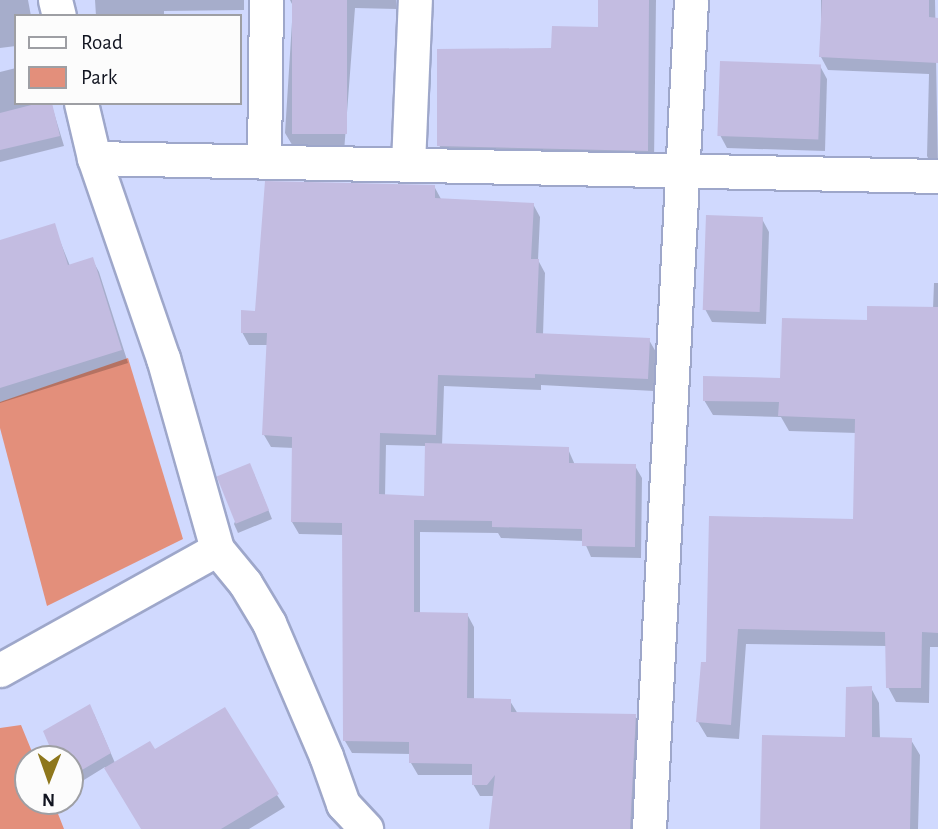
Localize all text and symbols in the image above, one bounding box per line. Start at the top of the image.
legend [14,14,242,105]
text: Road [81,32,123,53]
text: Park [81,67,117,88]
north arrow [14,745,84,815]
text: N [42,790,55,809]

